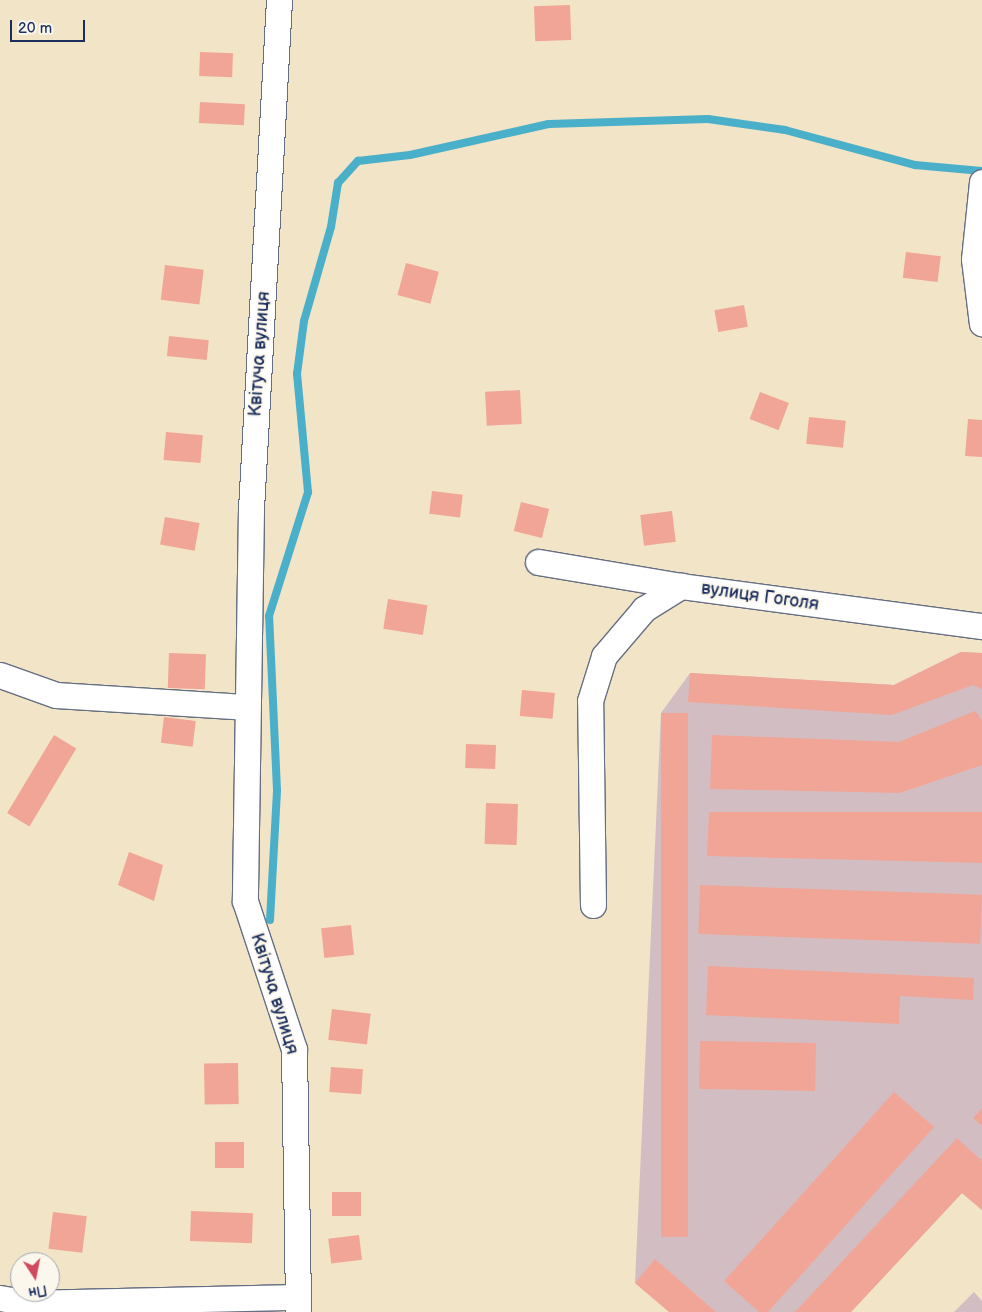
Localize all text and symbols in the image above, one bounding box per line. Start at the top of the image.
scale bar [12,10,88,42]
text: 20 m [18,19,52,38]
street label: Квітуча вулиця [245,291,275,417]
street label: вулиця Гоголя [700,578,820,616]
street label: Квітуча вулиця [245,931,303,1057]
north arrow [10,1252,60,1302]
text: Пн [27,1281,49,1301]

